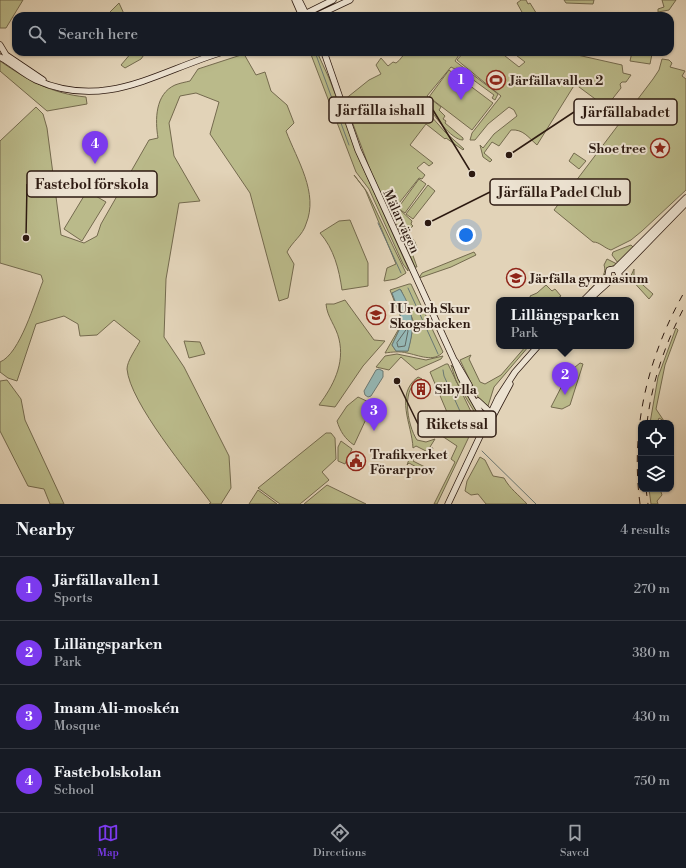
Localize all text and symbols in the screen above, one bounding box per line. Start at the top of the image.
search box [12,12,674,56]
icon: search [26,23,48,45]
text: Search here [58,25,138,44]
pin: 1 [448,67,474,100]
sports icon: Järfällavallen 2 [485,69,507,91]
place label: Järfällavallen 2 [508,73,603,89]
callout: Järfälla ishall [329,97,433,123]
callout: Järfällabadet [574,99,677,125]
text: Järfälla ishall [335,102,425,120]
text: Järfällabadet [580,104,671,122]
pin: 4 [82,131,108,164]
place icon: Shoe tree [649,137,671,159]
place label: Shoe tree [589,141,646,157]
callout: Fastebol förskola [27,171,157,197]
text: Fastebol förskola [35,176,149,194]
callout: Järfälla Padel Club [490,179,630,205]
text: Järfälla Padel Club [496,184,622,202]
street label: Mälarvägen [379,187,423,256]
your location [456,225,476,245]
school or university icon: Järfälla gymnasium [505,267,527,289]
place label: Järfälla gymnasium [528,271,649,287]
popup [496,297,634,349]
place label: I Ur och Skur Skogsbacken [390,301,471,332]
school or university icon: I Ur och Skur Skogsbacken [365,304,387,326]
text: Lillängsparken [511,306,619,325]
text: Park [511,325,538,341]
pin: 2 [552,362,578,395]
building icon: Sibylla [410,378,432,400]
place label: Sibylla [435,382,478,398]
pin: 3 [361,398,387,431]
callout: Rikets sal [418,411,496,437]
text: Rikets sal [426,416,488,434]
map controls [638,420,674,492]
button: locate [638,420,674,456]
place label: Trafikverket Förarprov [370,447,448,478]
public building icon: Trafikverket Förarprov [345,450,367,472]
button: layers [638,456,674,492]
text: Nearby [16,519,75,541]
text: 4 results [620,522,670,538]
text: Järfällavallen 1 [54,571,159,590]
text: 1 [26,581,32,597]
text: 270 m [634,581,670,597]
text: Sports [54,590,93,606]
text: Lillängsparken [54,635,162,654]
text: 2 [25,645,33,661]
text: 380 m [632,645,670,661]
text: Park [54,654,81,670]
text: Imam Ali-moskén [54,699,179,718]
text: 3 [25,709,33,725]
text: 430 m [632,709,670,725]
text: Mosque [54,718,101,734]
text: Fastebolskolan [54,763,161,782]
text: 4 [25,773,33,789]
text: 750 m [634,773,670,789]
text: School [54,782,94,798]
tab: Map [97,822,119,860]
tab: Directions [313,822,366,860]
tab: Saved [560,822,589,860]

